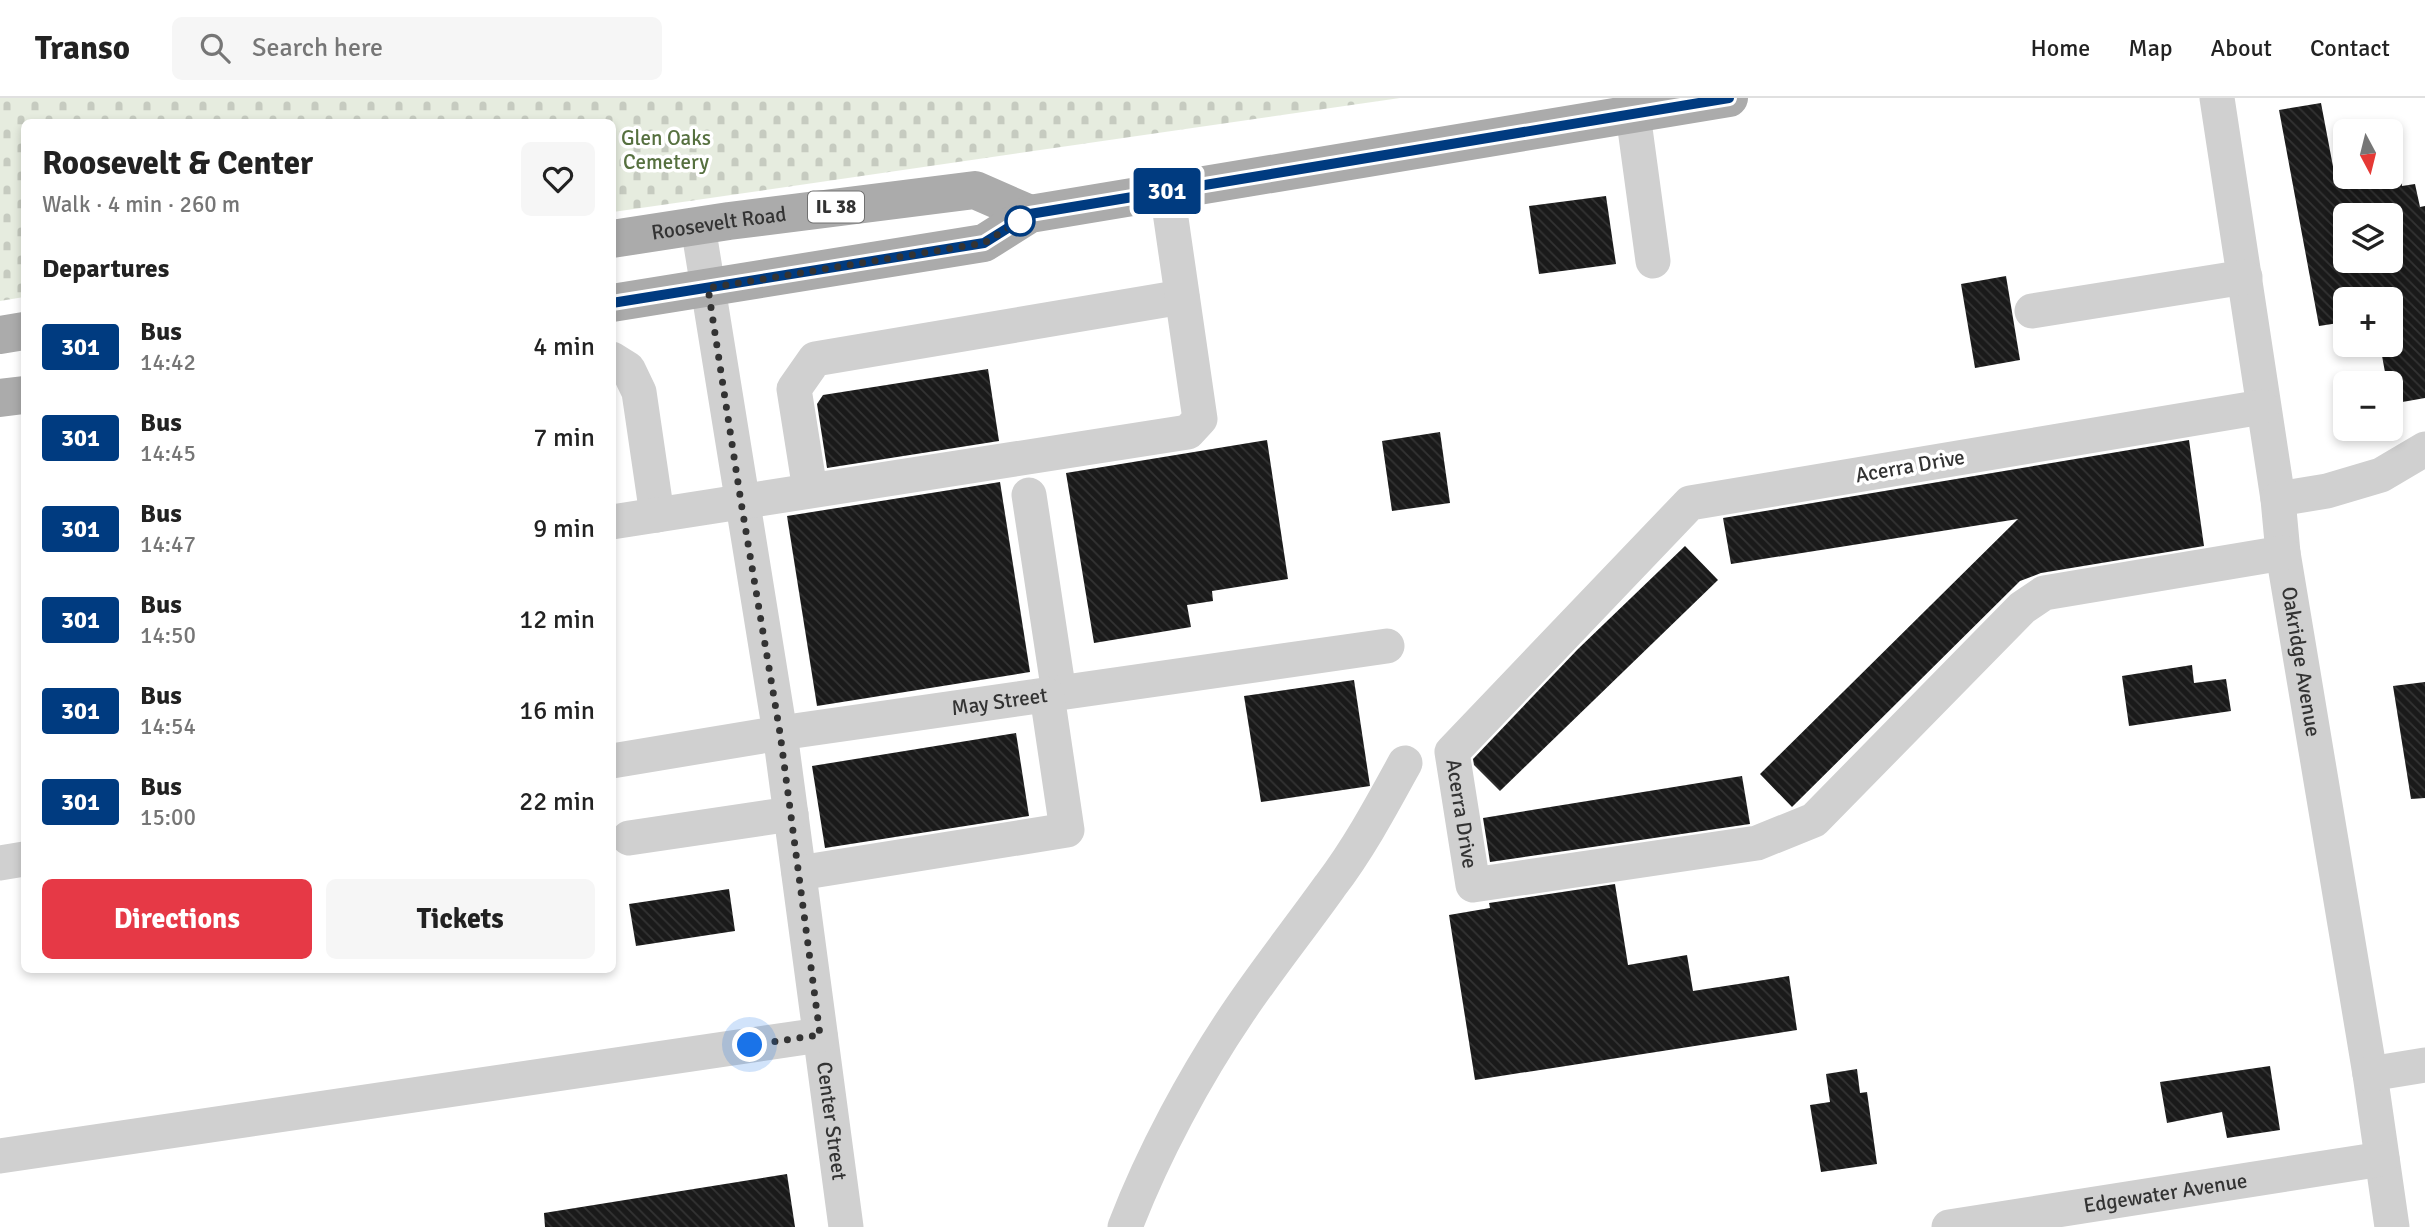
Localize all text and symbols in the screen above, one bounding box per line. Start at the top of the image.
search box [172,17,662,80]
text: Transo [35,28,130,69]
icon: search [196,29,234,67]
text: Search here [252,32,383,64]
text: Home [2030,33,2090,63]
text: Map [2128,33,2173,63]
text: About [2211,33,2272,63]
text: Contact [2310,33,2390,63]
north arrow [2333,119,2403,189]
map controls [2333,119,2403,441]
park label: Glen Oaks Cemetery [621,125,711,175]
button: heart [521,142,595,216]
text: Roosevelt & Center [42,143,313,184]
line badge: 301 [1127,168,1207,214]
text: 301 [1148,176,1186,206]
text: Walk · 4 min · 260 m [42,190,240,219]
road number: IL 38 [808,192,864,222]
street label: Roosevelt Road [649,201,788,246]
button: layers [2333,203,2403,273]
unlabelled marker [1005,206,1035,236]
text: Departures [42,253,169,285]
button: + [2333,287,2403,357]
text: Bus [140,316,182,348]
text: 4 min [533,331,595,363]
text: 301 [61,332,100,362]
text: 14:42 [140,348,196,377]
button: − [2333,371,2403,441]
text: Bus [140,407,182,439]
text: 7 min [533,422,595,454]
text: 301 [61,423,100,453]
text: 14:45 [140,439,196,468]
street label: Acerra Drive [1853,444,1967,488]
text: Bus [140,498,182,530]
text: 9 min [533,513,595,545]
text: 301 [61,514,100,544]
text: 14:47 [140,530,196,559]
street label: Oakridge Avenue [2276,585,2326,739]
text: Bus [140,589,182,621]
text: 12 min [519,604,595,636]
text: 301 [61,605,100,635]
text: 14:50 [140,621,196,650]
text: Bus [140,680,182,712]
street label: May Street [950,682,1049,721]
text: 16 min [519,695,595,727]
text: 301 [61,696,100,726]
text: 14:54 [140,712,196,741]
street label: Acerra Drive [1440,757,1483,870]
text: Bus [140,771,182,803]
text: 22 min [519,786,595,818]
text: 301 [61,787,100,817]
text: 15:00 [140,803,196,832]
button: Directions [42,879,312,959]
button: Tickets [326,879,595,959]
your location [732,1027,767,1062]
street label: Center Street [811,1060,853,1182]
street label: Edgewater Avenue [2082,1167,2249,1219]

